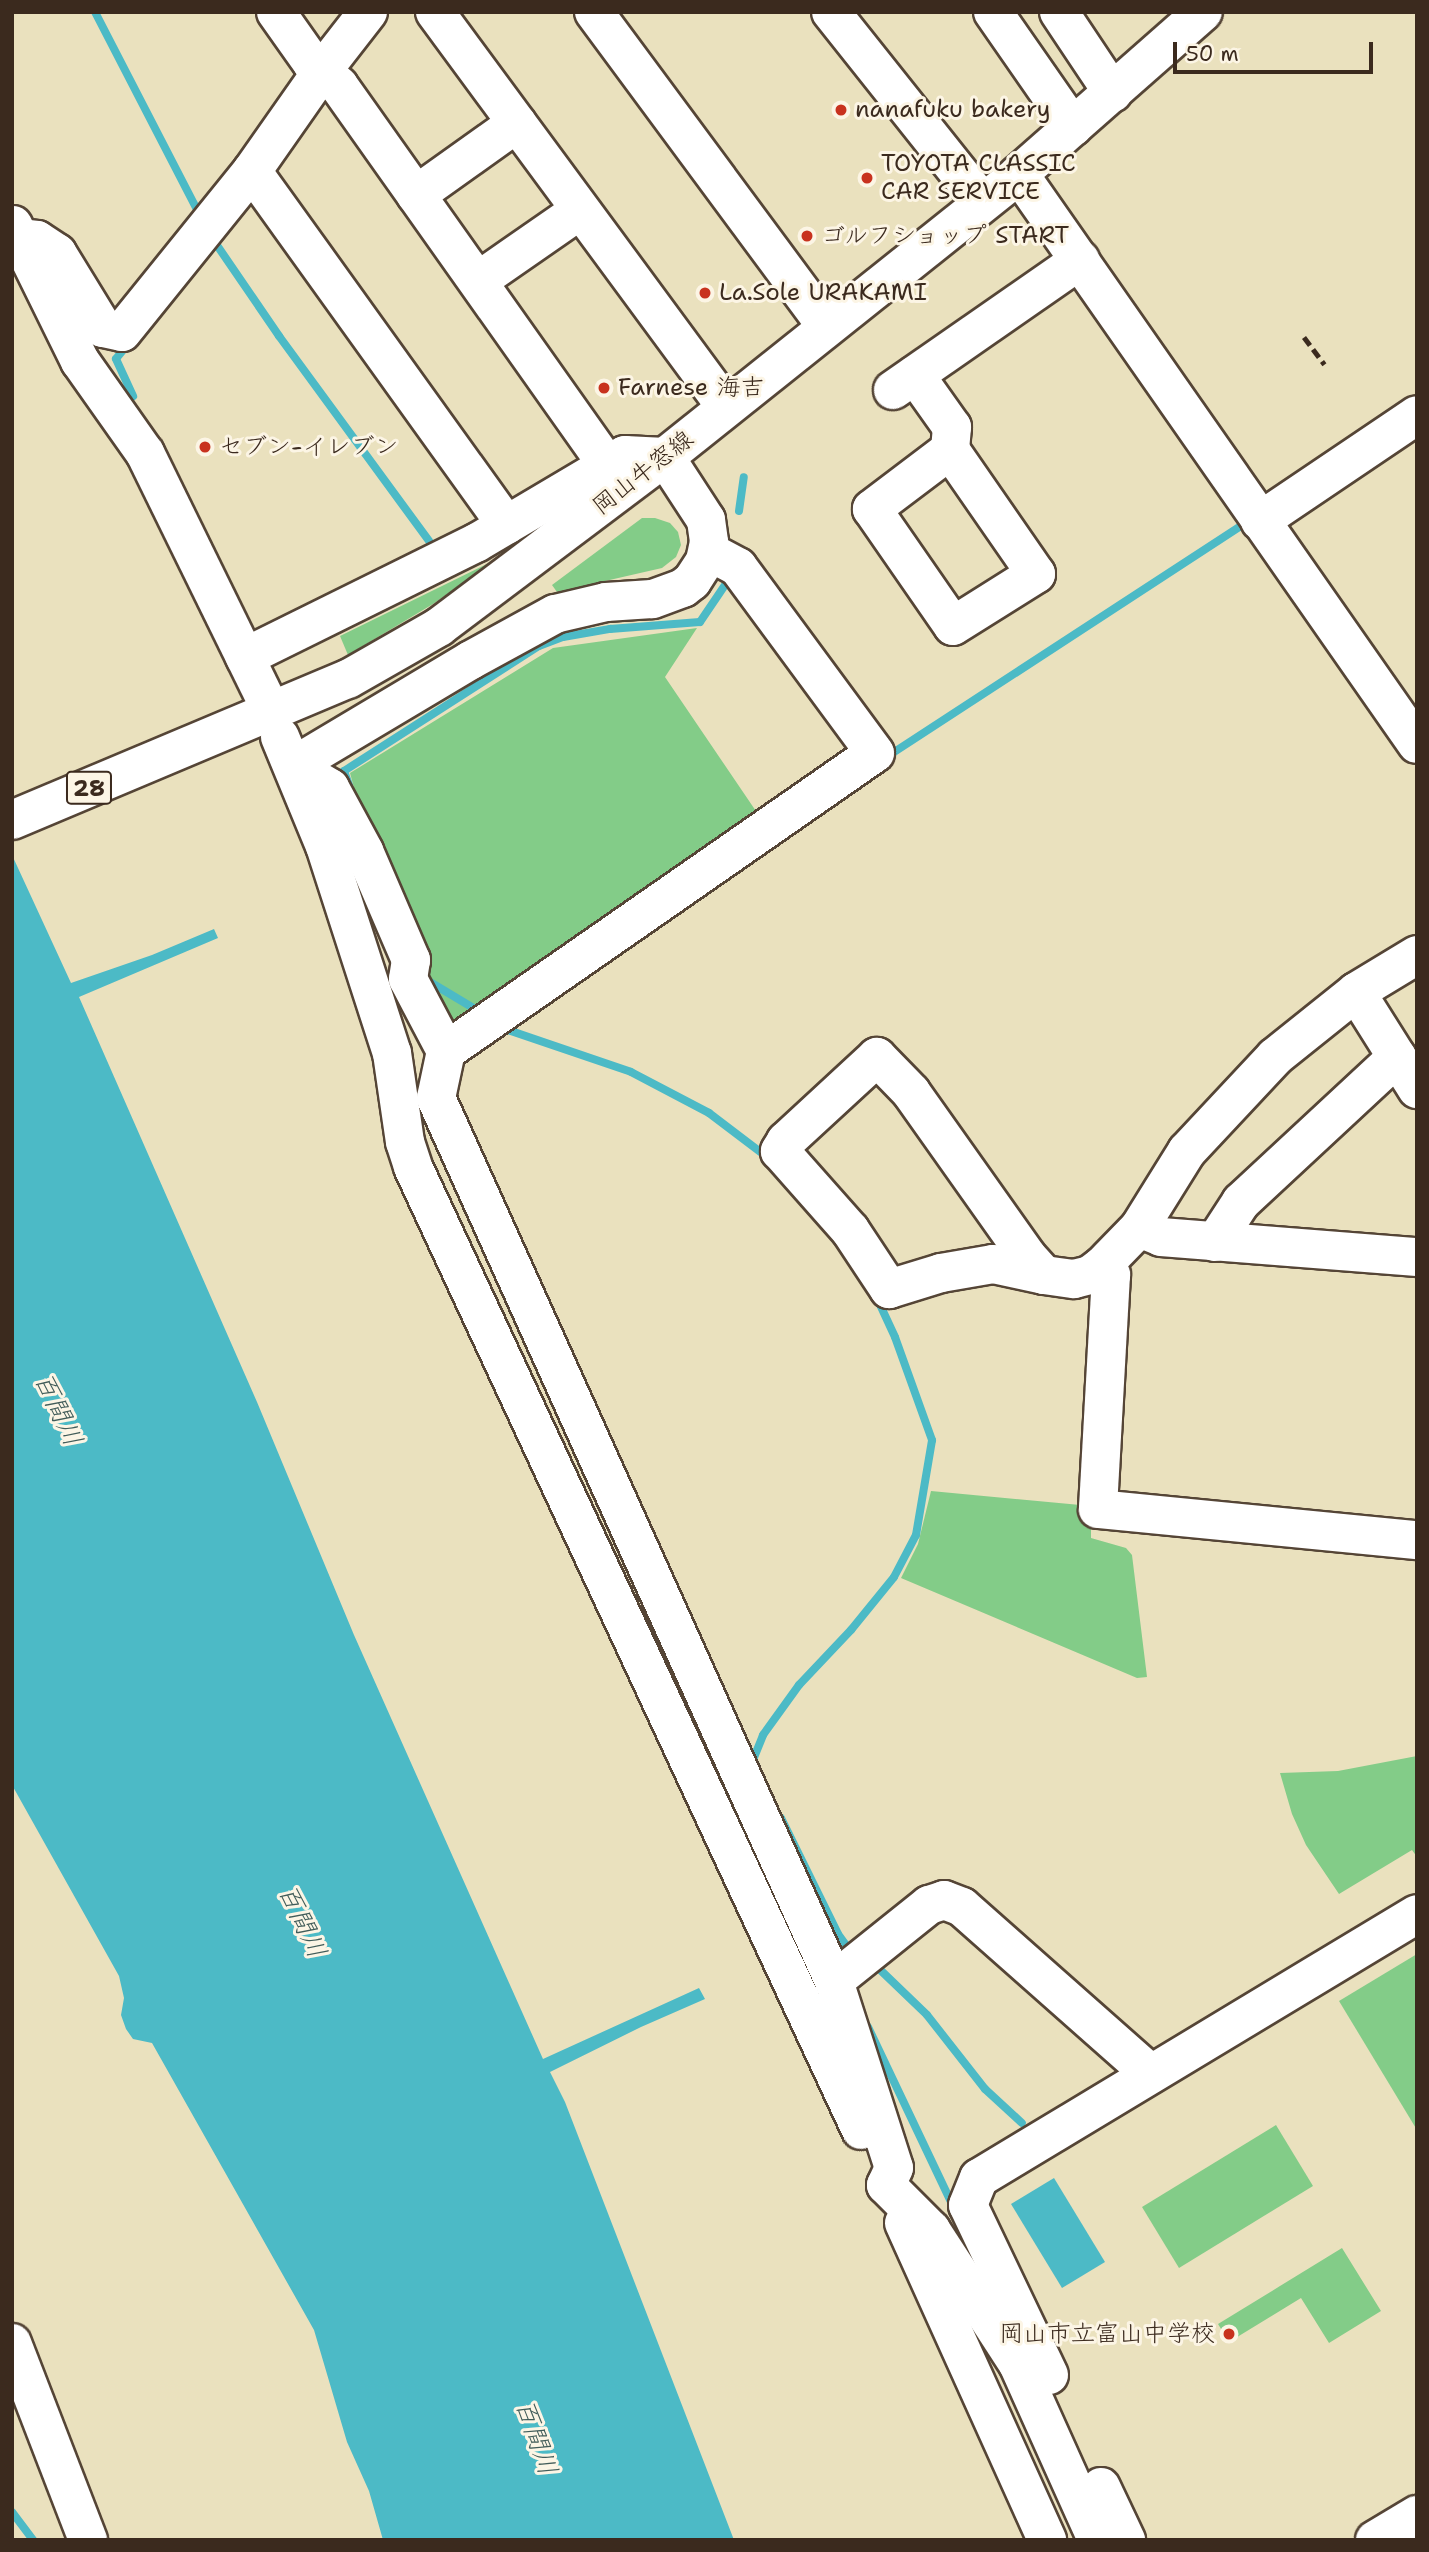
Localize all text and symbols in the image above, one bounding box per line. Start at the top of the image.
scale bar [1177,28,1376,72]
text: 50 m [1186,40,1239,68]
place label: nanafuku bakery [855,96,1050,124]
marker: nanafuku bakery [833,102,849,118]
place label: TOYOTA CLASSIC CAR SERVICE [881,150,1076,206]
marker: TOYOTA CLASSIC CAR SERVICE [859,170,875,186]
place label: ゴルフショップ START [821,222,1071,250]
marker: ゴルフショップ START [799,228,815,244]
place label: La.Sole URAKAMI [719,279,927,307]
marker: La.Sole URAKAMI [697,285,713,301]
place label: Farnese 海吉 [618,374,764,402]
marker: Farnese 海吉 [596,380,612,396]
street label: 岡山牛窓線 [587,425,699,521]
place label: セブン-イレブン [219,433,399,461]
marker: セブン-イレブン [197,439,213,455]
road number: 28 [64,768,114,808]
water label: 百間川 [28,1367,90,1451]
water label: 百間川 [272,1879,334,1963]
place label: 岡山市立富山中学校 [999,2320,1215,2348]
marker: 岡山市立富山中学校 [1221,2326,1237,2342]
water label: 百間川 [510,2395,564,2479]

